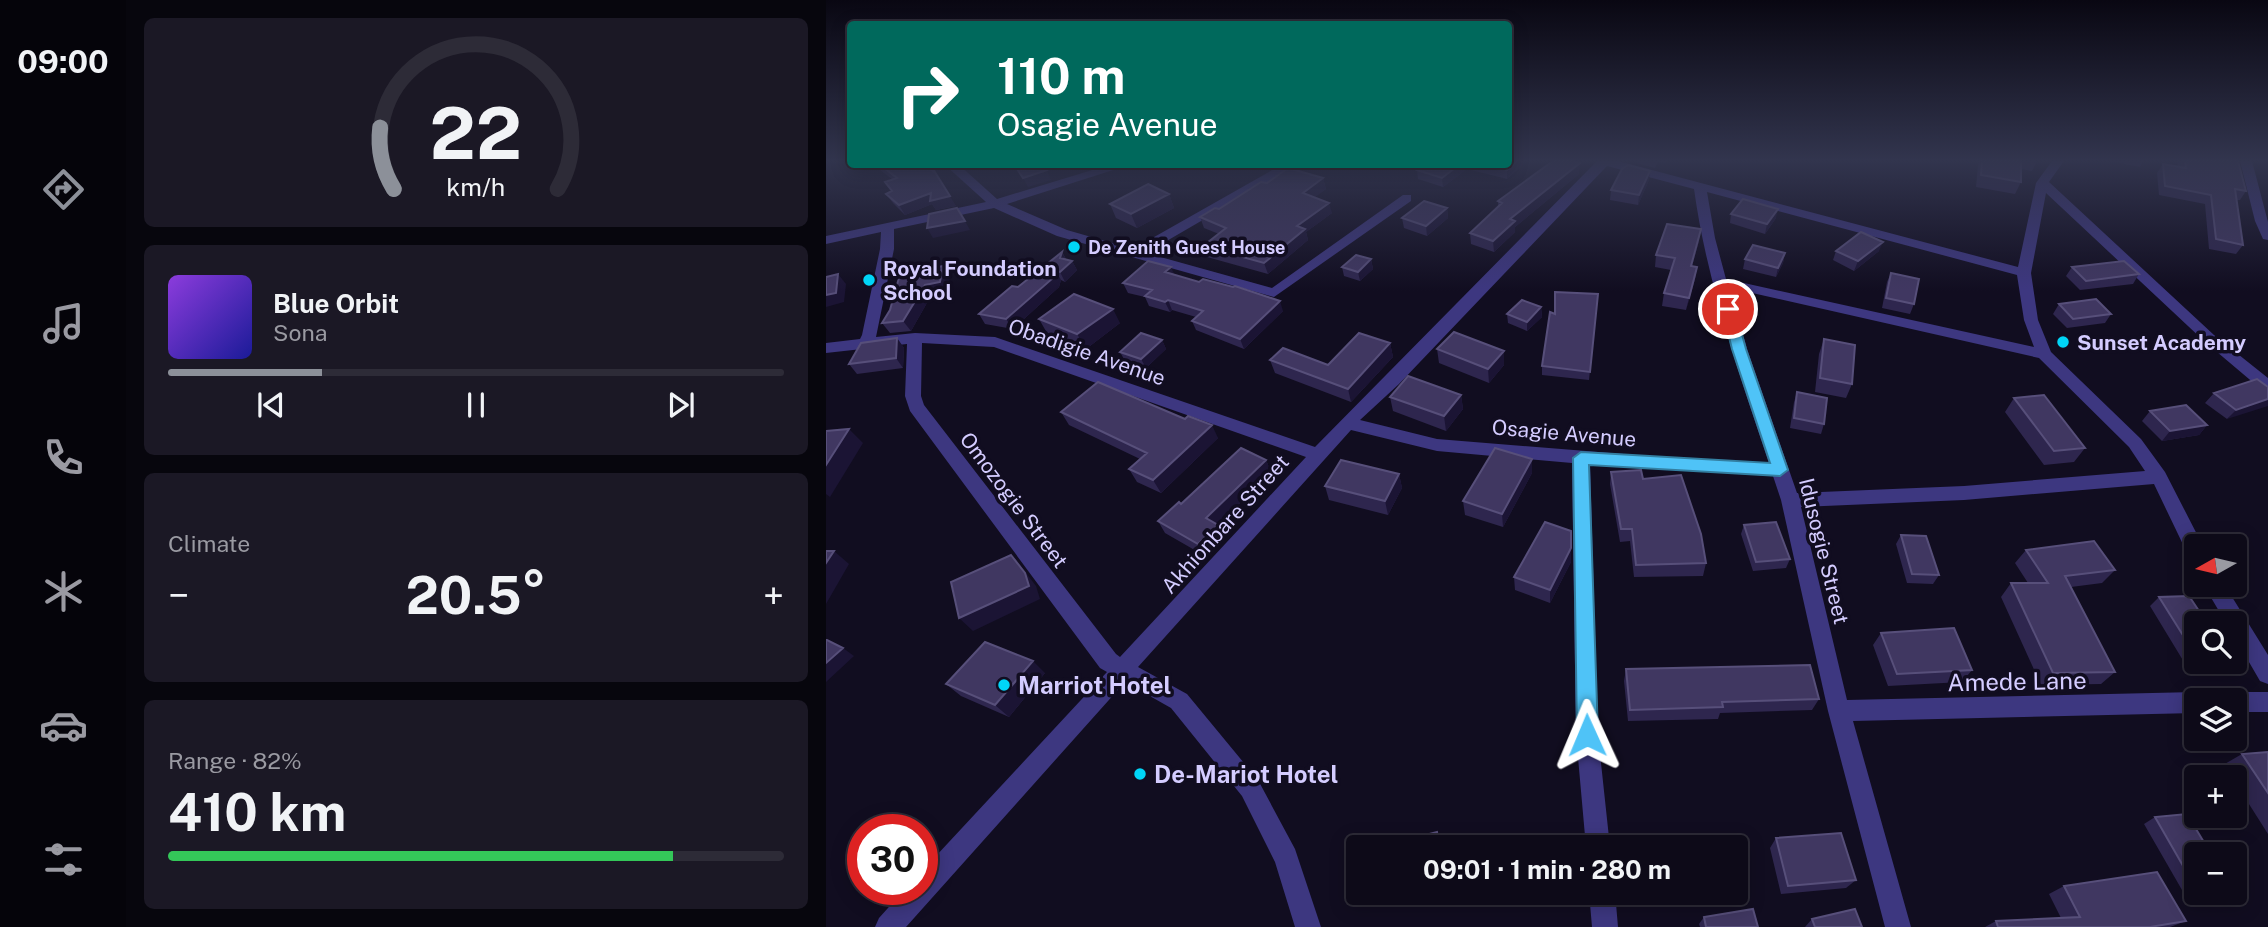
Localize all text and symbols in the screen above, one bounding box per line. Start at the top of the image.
text: 09:00 [17,43,109,80]
text: 110 m [997,47,1125,105]
icon: right [882,49,973,140]
text: 22 [430,90,522,175]
text: Osagie Avenue [997,106,1218,143]
icon: directions [39,165,88,214]
text: km/h [447,171,505,201]
place label: De Zenith Guest House [1088,237,1286,258]
marker: De Zenith Guest House [1066,239,1082,255]
place label: Royal Foundation School [883,256,1057,305]
marker: Royal Foundation School [861,272,877,288]
pin [1698,279,1758,339]
text: Blue Orbit [273,288,399,319]
icon: arrive [1709,290,1747,328]
icon: music [39,299,88,348]
street label: Obadigie Avenue [1005,313,1169,391]
text: Sona [273,319,327,346]
place label: Sunset Academy [2077,330,2246,355]
marker: Sunset Academy [2055,334,2071,350]
icon: previous [252,386,290,424]
icon: pause [457,386,495,424]
icon: next [662,386,700,424]
street label: Osagie Avenue [1491,414,1637,452]
street label: Omozogie Street [955,427,1073,573]
icon: phone [39,433,88,482]
street label: Akhionbare Street [1156,449,1294,599]
street label: Idusogie Street [1794,475,1854,627]
text: Climate [168,530,250,557]
north arrow [2184,534,2247,597]
map controls [2184,534,2247,905]
text: 20.5° [406,565,546,626]
icon: climate [39,567,88,616]
text: − [168,573,189,618]
text: + [763,573,784,618]
button: search [2184,611,2247,674]
street label: Amede Lane [1947,666,2087,696]
place label: Marriot Hotel [1018,671,1172,699]
marker: Marriot Hotel [996,677,1012,693]
button: layers [2184,688,2247,751]
position arrow [1550,698,1624,772]
icon: car [39,701,88,750]
text: Range · 82% [168,747,302,774]
place label: De-Mariot Hotel [1154,760,1338,788]
button: + [2184,765,2247,828]
marker: De-Mariot Hotel [1132,766,1148,782]
text: 410 km [168,782,346,843]
speed limit sign: 30 [847,814,938,905]
icon: filters [39,835,88,884]
button: − [2184,842,2247,905]
text: 09:01 · 1 min · 280 m [1423,854,1671,885]

